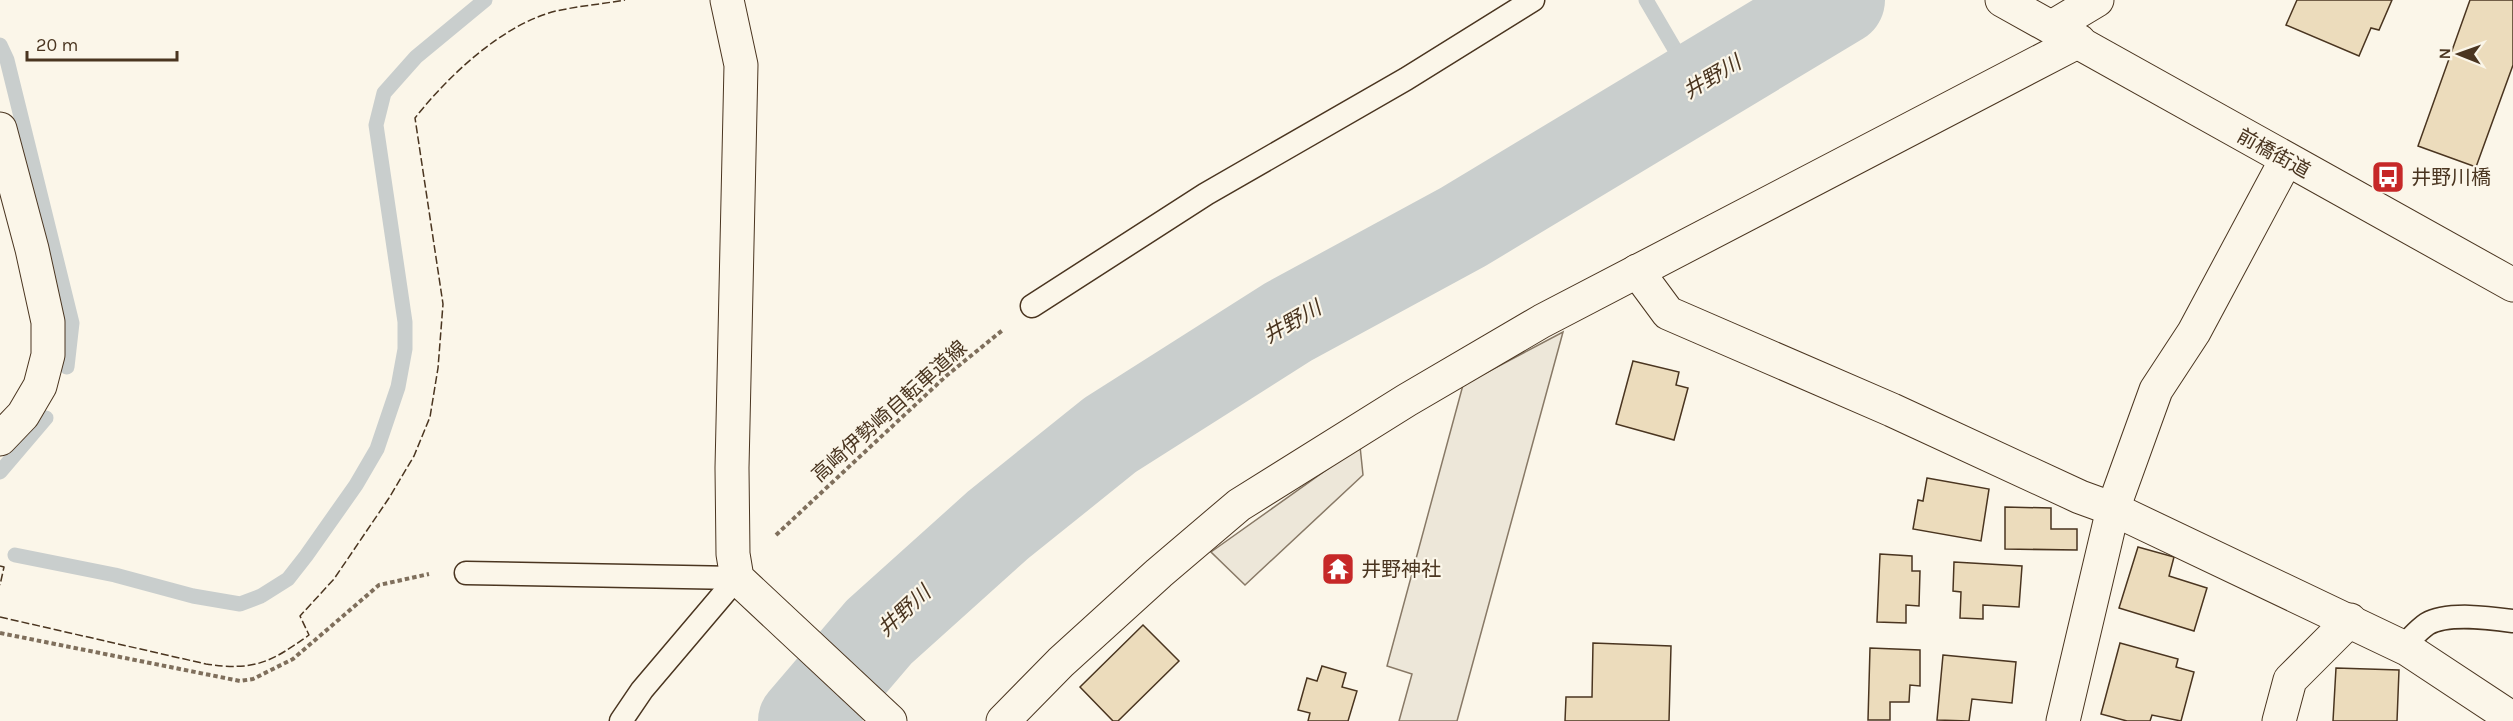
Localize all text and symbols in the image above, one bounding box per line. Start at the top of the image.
scale bar [27,24,177,62]
north arrow [2429,24,2489,84]
text: 20 m [36,34,78,56]
text: N [2435,48,2454,60]
water label: 井野川 [1679,49,1747,104]
street label: 前橋街道 [2233,124,2314,183]
bus stop icon: 井野川橋 [2370,159,2406,195]
place label: 井野川橋 [2411,166,2491,189]
water label: 井野川 [1259,295,1327,348]
street label: 高崎伊勢崎自転車道線 [807,336,971,487]
temple icon: 井野神社 [1320,551,1356,587]
place label: 井野神社 [1361,558,1441,581]
water label: 井野川 [873,579,937,641]

